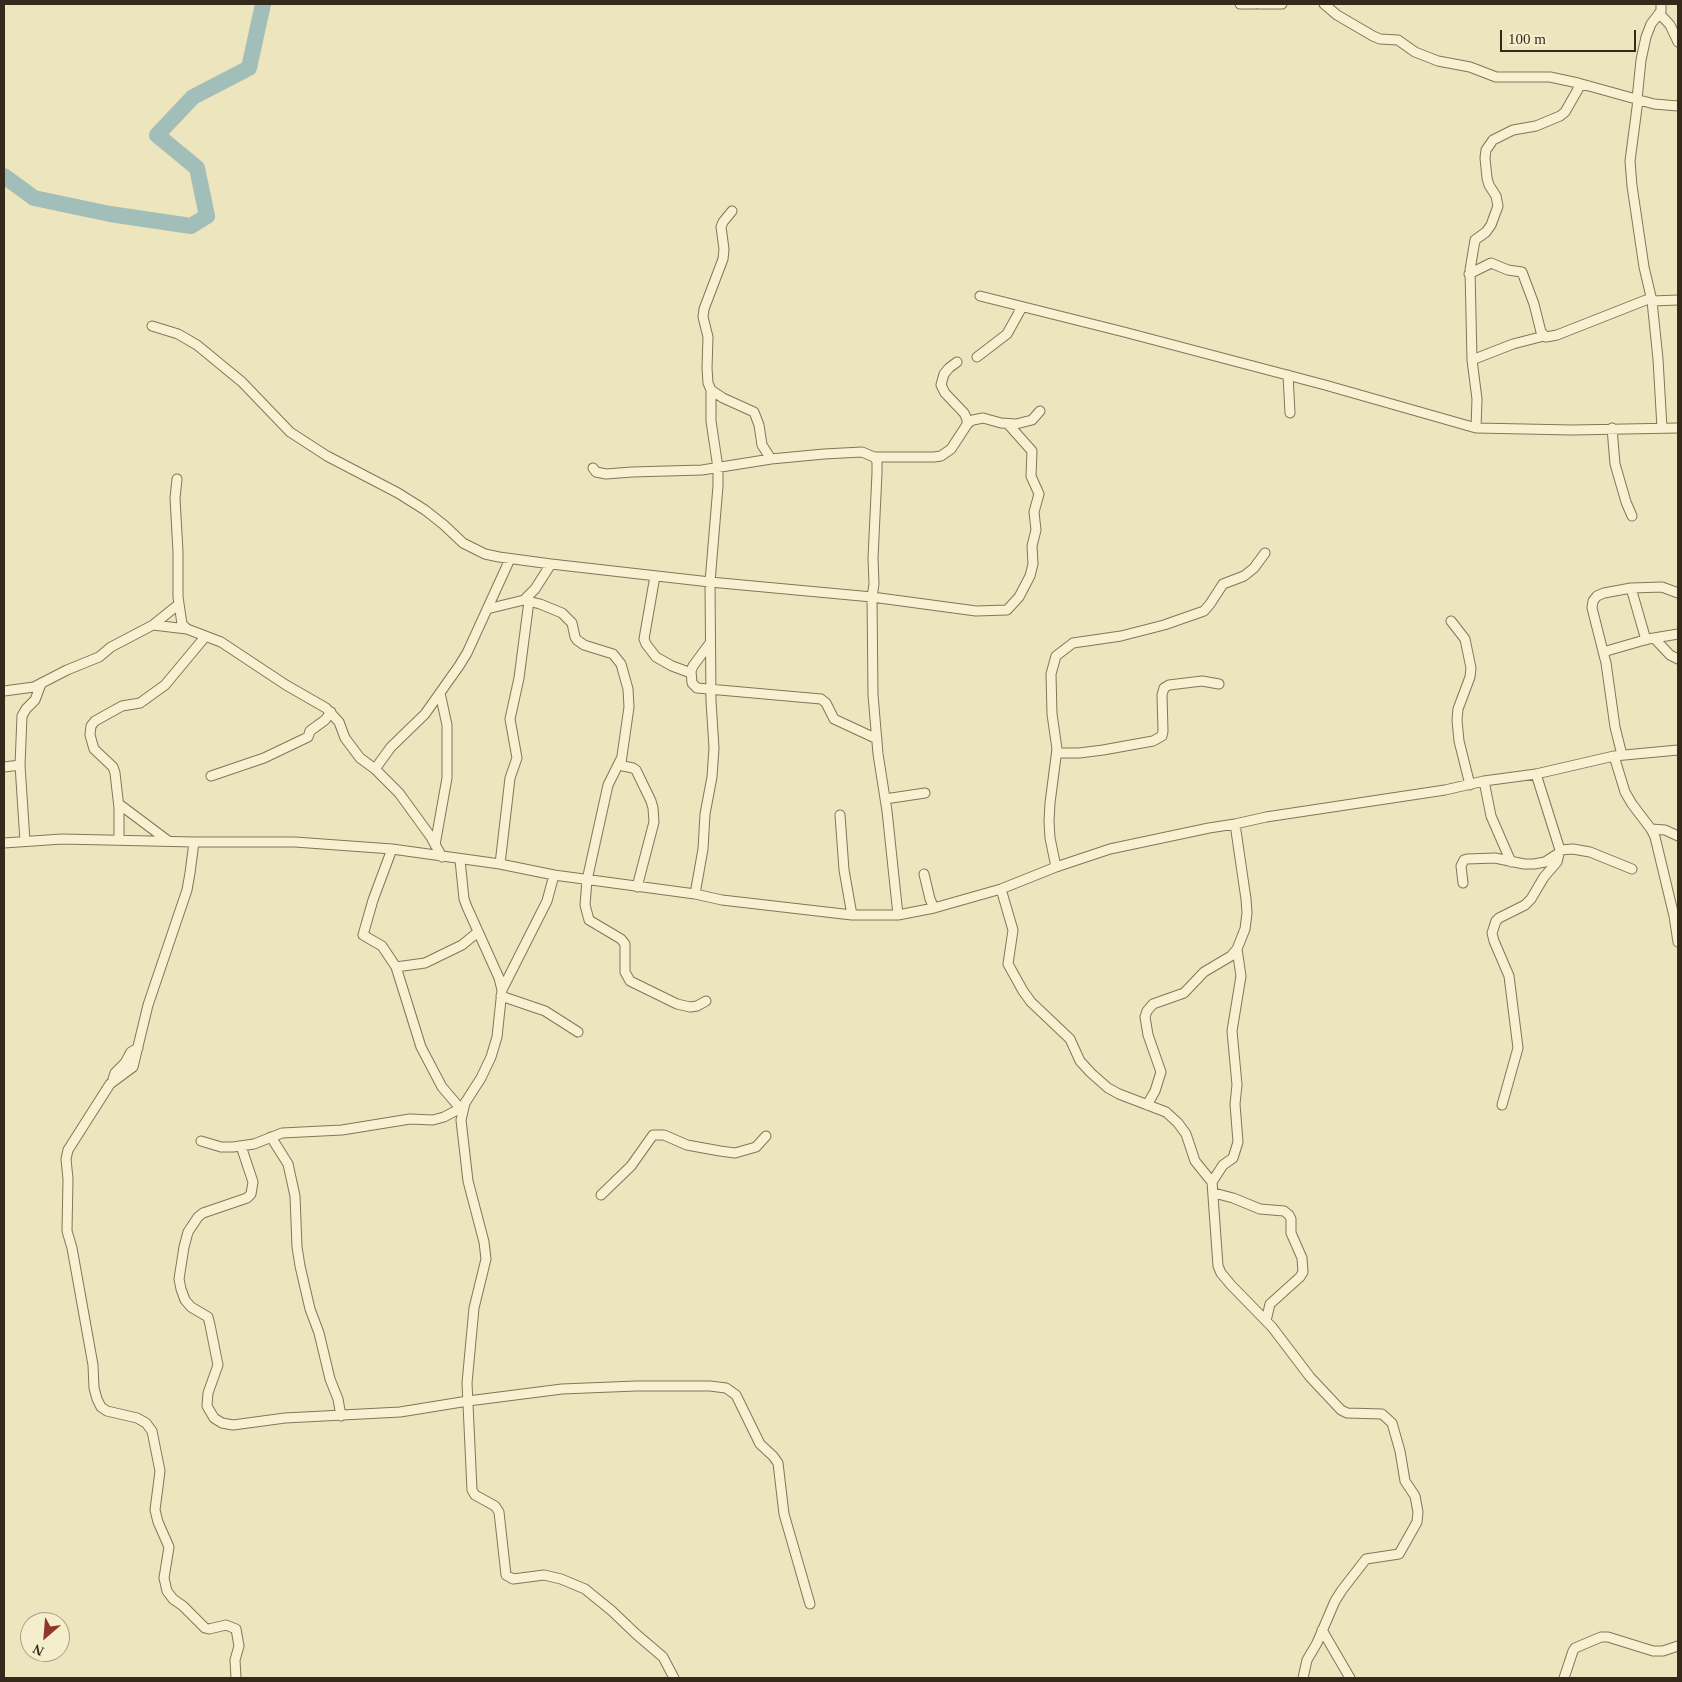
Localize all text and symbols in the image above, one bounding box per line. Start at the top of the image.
scale bar [1502,20,1638,52]
text: 100 m [1508,31,1546,47]
north arrow [20,1612,70,1662]
text: N [31,1641,46,1659]

